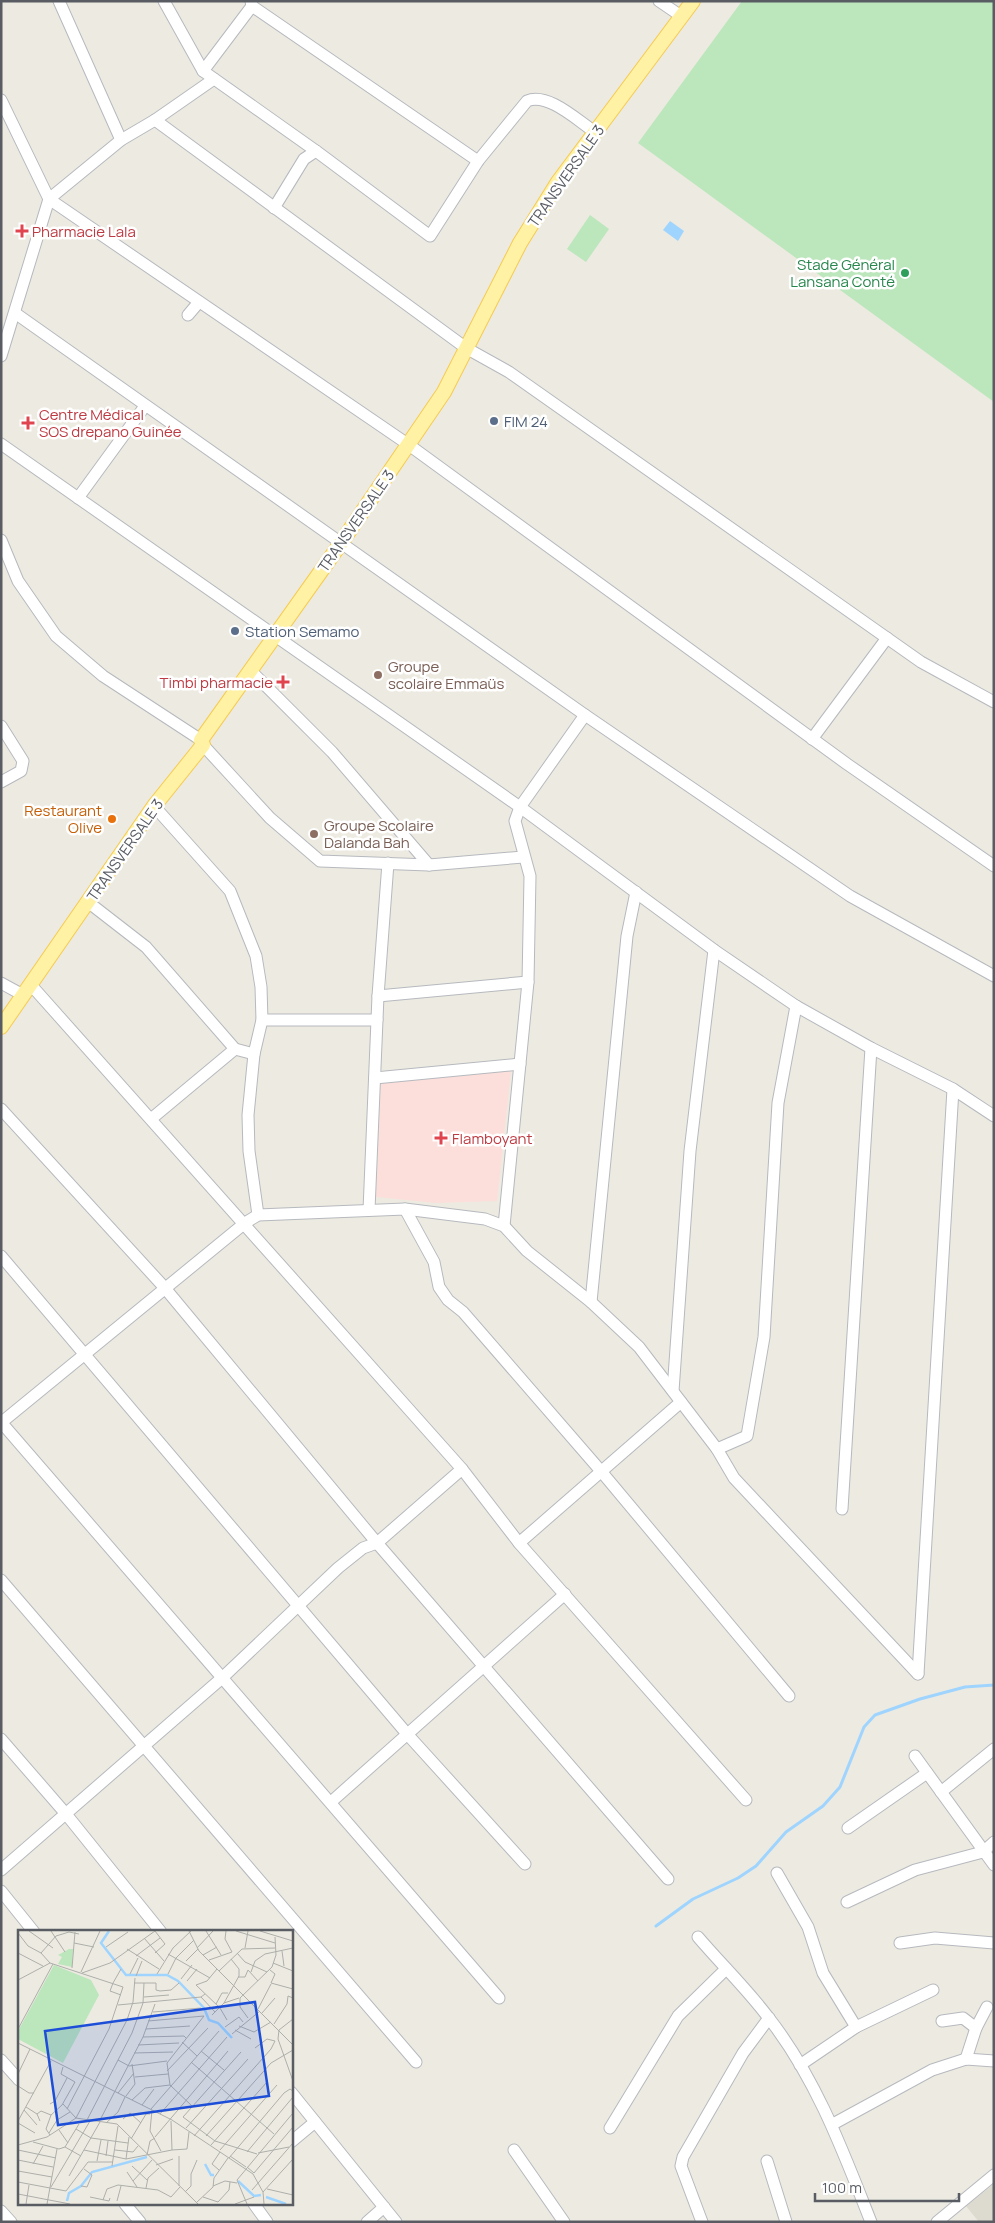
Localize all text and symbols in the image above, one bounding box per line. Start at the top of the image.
street label: TRANSVERSALE 3 [523,121,609,231]
place label: Pharmacie Lala [32,221,136,242]
marker: Pharmacie Lala [16,225,28,237]
place label: Stade Général Lansana Conté [790,254,895,292]
marker: Stade Général Lansana Conté [899,267,911,279]
place label: Centre Médical SOS drepano Guinée [39,404,182,442]
place label: FIM 24 [504,411,548,432]
marker: FIM 24 [488,415,500,427]
marker: Centre Médical SOS drepano Guinée [21,416,35,430]
street label: TRANSVERSALE 3 [313,466,399,576]
place label: Station Semamo [245,621,359,642]
marker: Station Semamo [229,625,241,637]
place label: Groupe scolaire Emmaüs [388,656,504,694]
marker: Groupe scolaire Emmaüs [372,669,384,681]
place label: Timbi pharmacie [160,672,273,693]
marker: Timbi pharmacie [277,676,289,688]
street label: TRANSVERSALE 3 [82,795,168,905]
place label: Restaurant Olive [24,800,102,838]
marker: Restaurant Olive [106,813,118,825]
place label: Groupe Scolaire Dalanda Bah [324,815,434,853]
marker: Groupe Scolaire Dalanda Bah [308,828,320,840]
place label: Flamboyant [452,1128,532,1149]
marker: Flamboyant [434,1131,448,1145]
inset map [18,1930,292,2206]
scale bar [815,2170,959,2202]
text: 100 m [822,2177,862,2198]

